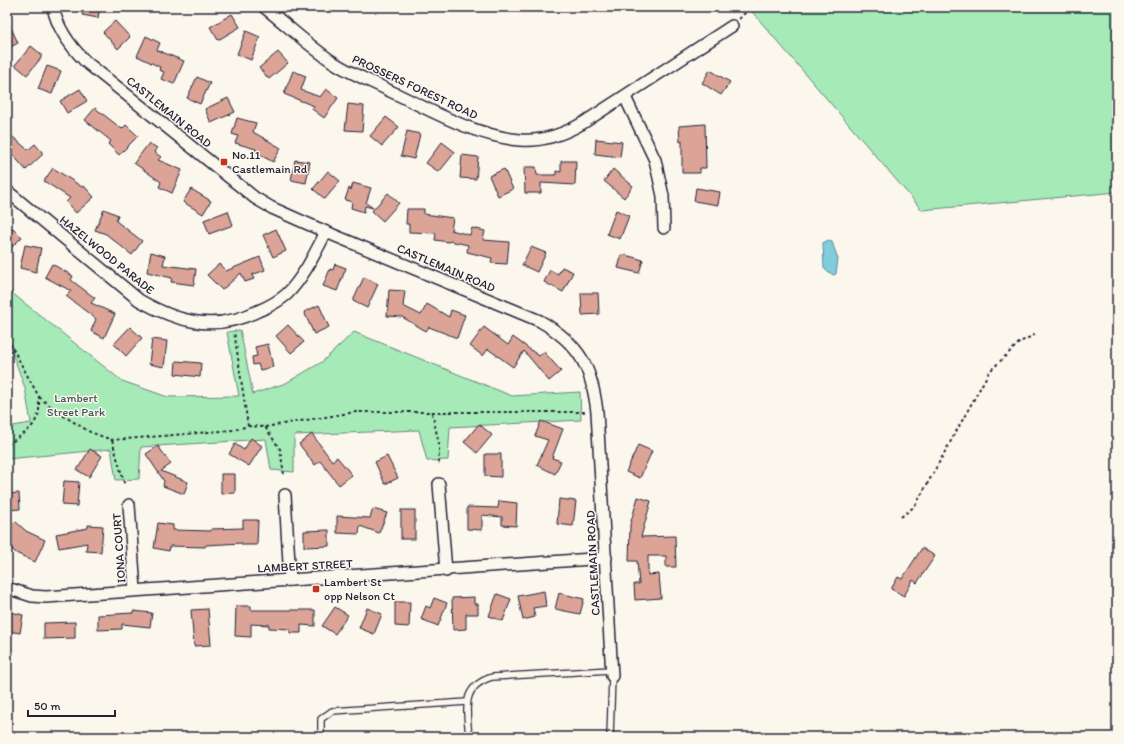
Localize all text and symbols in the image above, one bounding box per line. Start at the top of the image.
street label: PROSSERS FOREST ROAD [350,52,480,122]
street label: CASTLEMAIN ROAD [124,73,215,151]
place label: No.11 Castlemain Rd [232,148,308,176]
marker: No.11 Castlemain Rd [219,157,229,167]
street label: HAZELWOOD PARADE [57,213,157,298]
street label: CASTLEMAIN ROAD [395,241,498,295]
park label: Lambert Street Park [47,391,105,419]
street label: CASTLEMAIN ROAD [583,510,603,616]
street label: IONA COURT [110,512,128,583]
street label: LAMBERT STREET [257,556,353,575]
place label: Lambert St opp Nelson Ct [324,575,396,603]
marker: Lambert St opp Nelson Ct [311,584,321,594]
scale bar [28,692,115,718]
text: 50 m [34,699,60,713]

